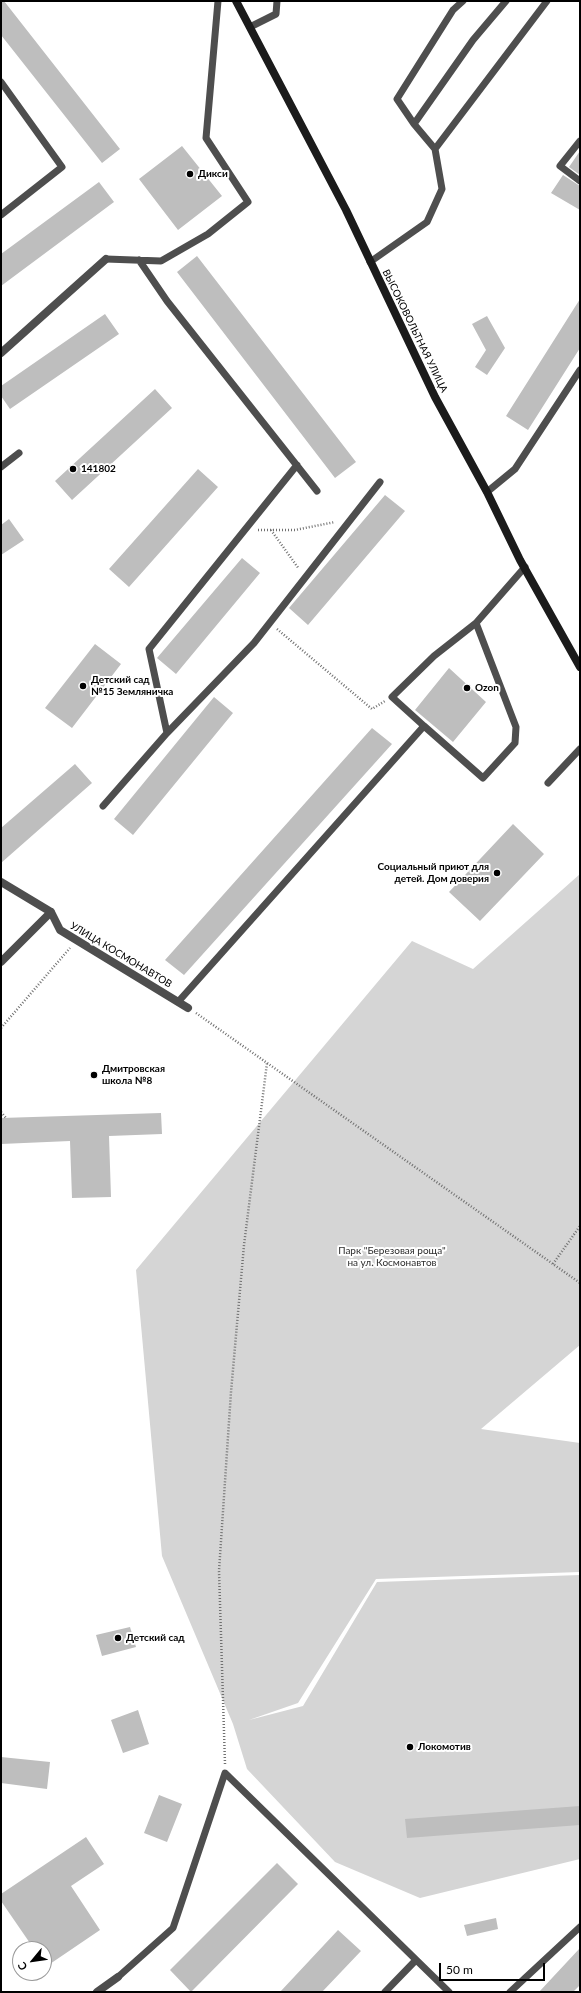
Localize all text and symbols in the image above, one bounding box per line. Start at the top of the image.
place label: Дикси [198,168,228,180]
marker: Дикси [185,169,195,179]
street label: ВЫСОКОВОЛЬТНАЯ УЛИЦА [380,267,450,395]
place label: 141802 [81,463,116,475]
marker: 141802 [68,464,78,474]
place label: Детский сад №15 Земляничка [91,674,173,698]
marker: Детский сад №15 Земляничка [78,681,88,691]
place label: Ozon [475,682,499,694]
marker: Ozon [462,683,472,693]
place label: Социальный приют для детей. Дом доверия [377,861,489,884]
marker: Социальный приют для детей. Дом доверия [492,868,502,878]
street label: УЛИЦА КОСМОНАВТОВ [68,920,174,990]
place label: Дмитровская школа №8 [102,1063,165,1086]
marker: Дмитровская школа №8 [89,1070,99,1080]
park label: Парк "Березовая роща" на ул. Космонавтов [338,1245,446,1268]
place label: Детский сад [126,1632,185,1644]
marker: Детский сад [113,1633,123,1643]
place label: Локомотив [418,1741,471,1753]
marker: Локомотив [405,1742,415,1752]
north arrow [12,1941,52,1981]
scale bar [441,1955,547,1981]
text: С [14,1960,29,1973]
text: 50 m [446,1962,473,1977]

